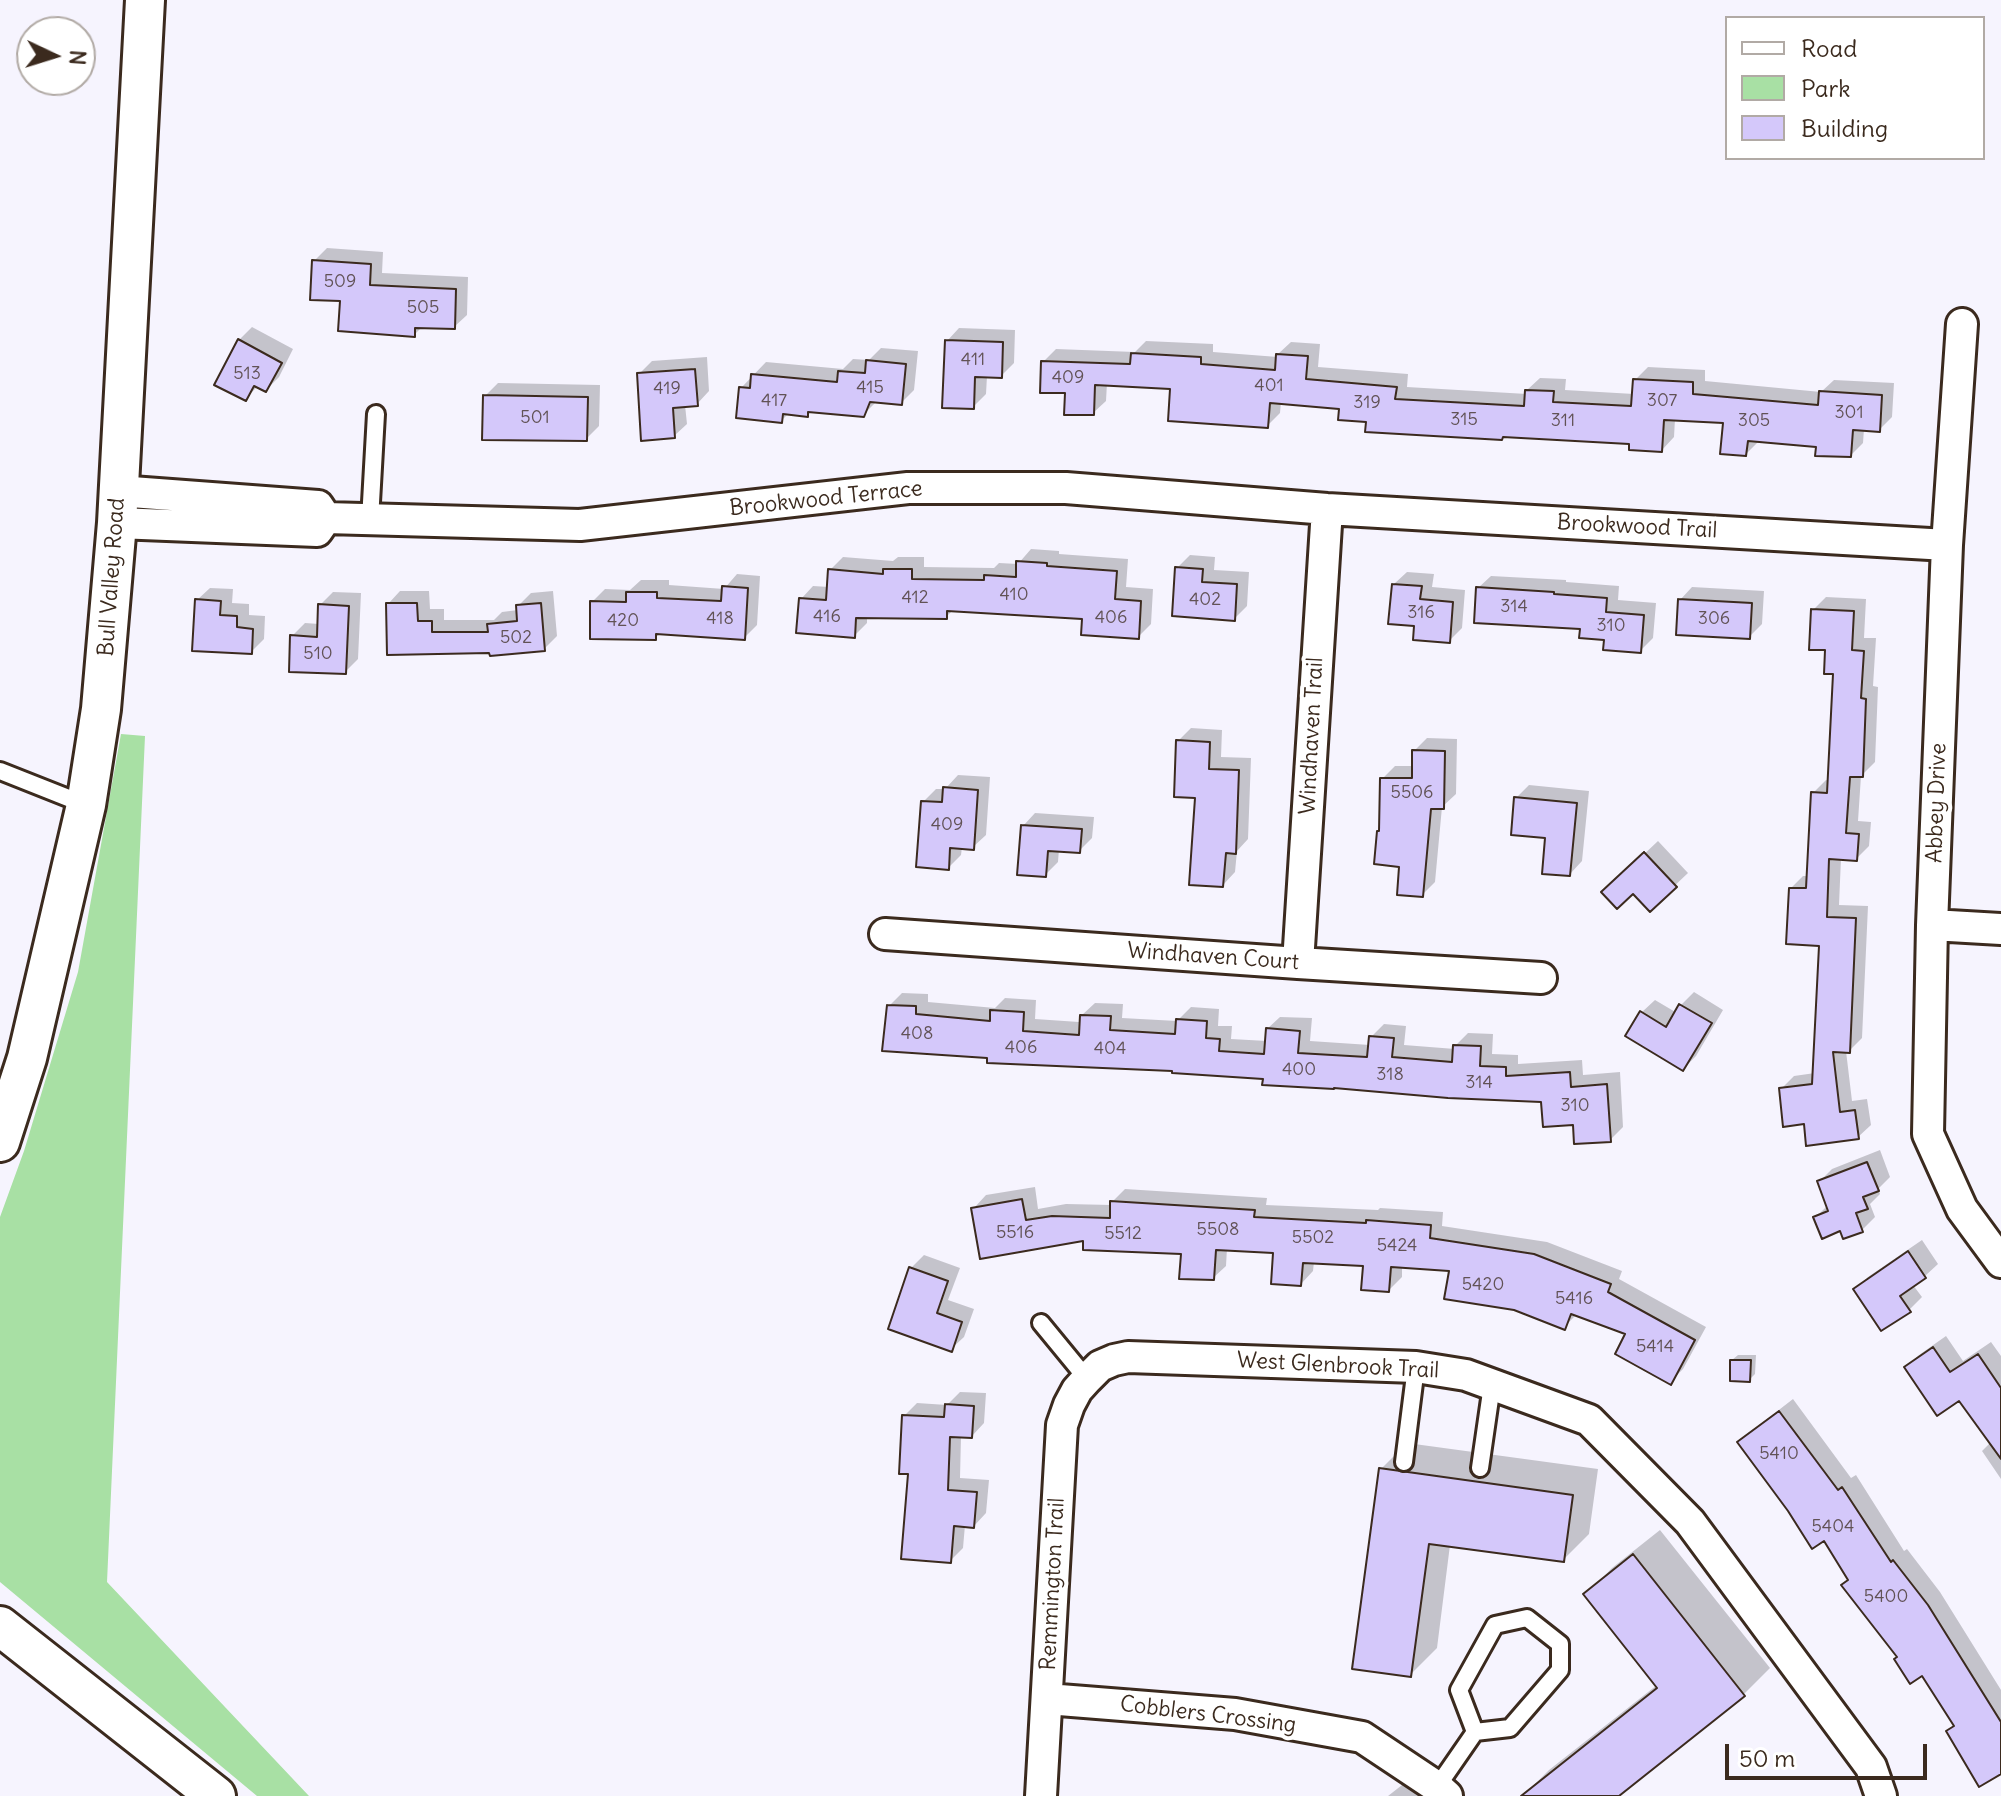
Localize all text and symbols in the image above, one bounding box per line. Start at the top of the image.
north arrow [16,16,96,96]
legend [1725,16,1985,160]
text: Road [1801,33,1857,63]
text: N [63,49,92,66]
text: Park [1801,73,1851,103]
text: Building [1801,113,1888,143]
house number: 509 [324,271,356,293]
house number: 505 [407,297,439,319]
house number: 411 [961,349,985,371]
house number: 513 [233,363,261,385]
house number: 409 [1052,367,1084,389]
house number: 401 [1254,375,1284,397]
house number: 415 [856,377,884,399]
house number: 419 [653,378,681,400]
house number: 417 [761,390,787,412]
house number: 307 [1647,390,1677,412]
house number: 319 [1353,392,1381,414]
house number: 301 [1834,402,1864,424]
house number: 501 [520,407,550,429]
house number: 315 [1450,409,1478,431]
house number: 311 [1551,410,1575,432]
house number: 305 [1738,410,1770,432]
street label: Brookwood Terrace [728,476,924,522]
street label: Bull Valley Road [93,497,131,657]
street label: Brookwood Trail [1556,510,1718,544]
house number: 410 [999,584,1029,606]
house number: 412 [901,587,929,609]
house number: 402 [1189,589,1221,611]
house number: 314 [1500,596,1528,618]
house number: 316 [1407,602,1435,624]
house number: 416 [813,606,841,628]
house number: 406 [1095,607,1127,629]
house number: 418 [706,608,734,630]
house number: 306 [1698,608,1730,630]
house number: 420 [607,610,639,632]
house number: 310 [1596,615,1626,637]
house number: 502 [500,627,532,649]
house number: 510 [303,643,333,665]
street label: Windhaven Trail [1295,657,1329,815]
street label: Abbey Drive [1922,743,1952,863]
house number: 5506 [1391,782,1433,804]
house number: 409 [931,814,963,836]
street label: Windhaven Court [1126,938,1300,976]
house number: 408 [901,1023,933,1045]
house number: 406 [1005,1037,1037,1059]
house number: 404 [1094,1038,1126,1060]
house number: 400 [1282,1059,1316,1081]
house number: 318 [1376,1064,1404,1086]
house number: 314 [1465,1072,1493,1094]
house number: 310 [1560,1095,1590,1117]
house number: 5508 [1197,1219,1239,1241]
house number: 5516 [996,1222,1034,1244]
house number: 5512 [1104,1223,1142,1245]
house number: 5502 [1292,1227,1334,1249]
house number: 5424 [1377,1235,1417,1257]
house number: 5420 [1462,1274,1504,1296]
house number: 5416 [1555,1288,1593,1310]
house number: 5414 [1636,1336,1674,1358]
street label: West Glenbrook Trail [1236,1348,1440,1384]
house number: 5410 [1759,1443,1799,1465]
street label: Remmington Trail [1035,1497,1071,1671]
house number: 5404 [1811,1516,1855,1538]
house number: 5400 [1864,1586,1908,1608]
street label: Cobblers Crossing [1118,1691,1298,1739]
scale bar [1729,1728,1931,1778]
text: 50 m [1739,1743,1795,1773]

